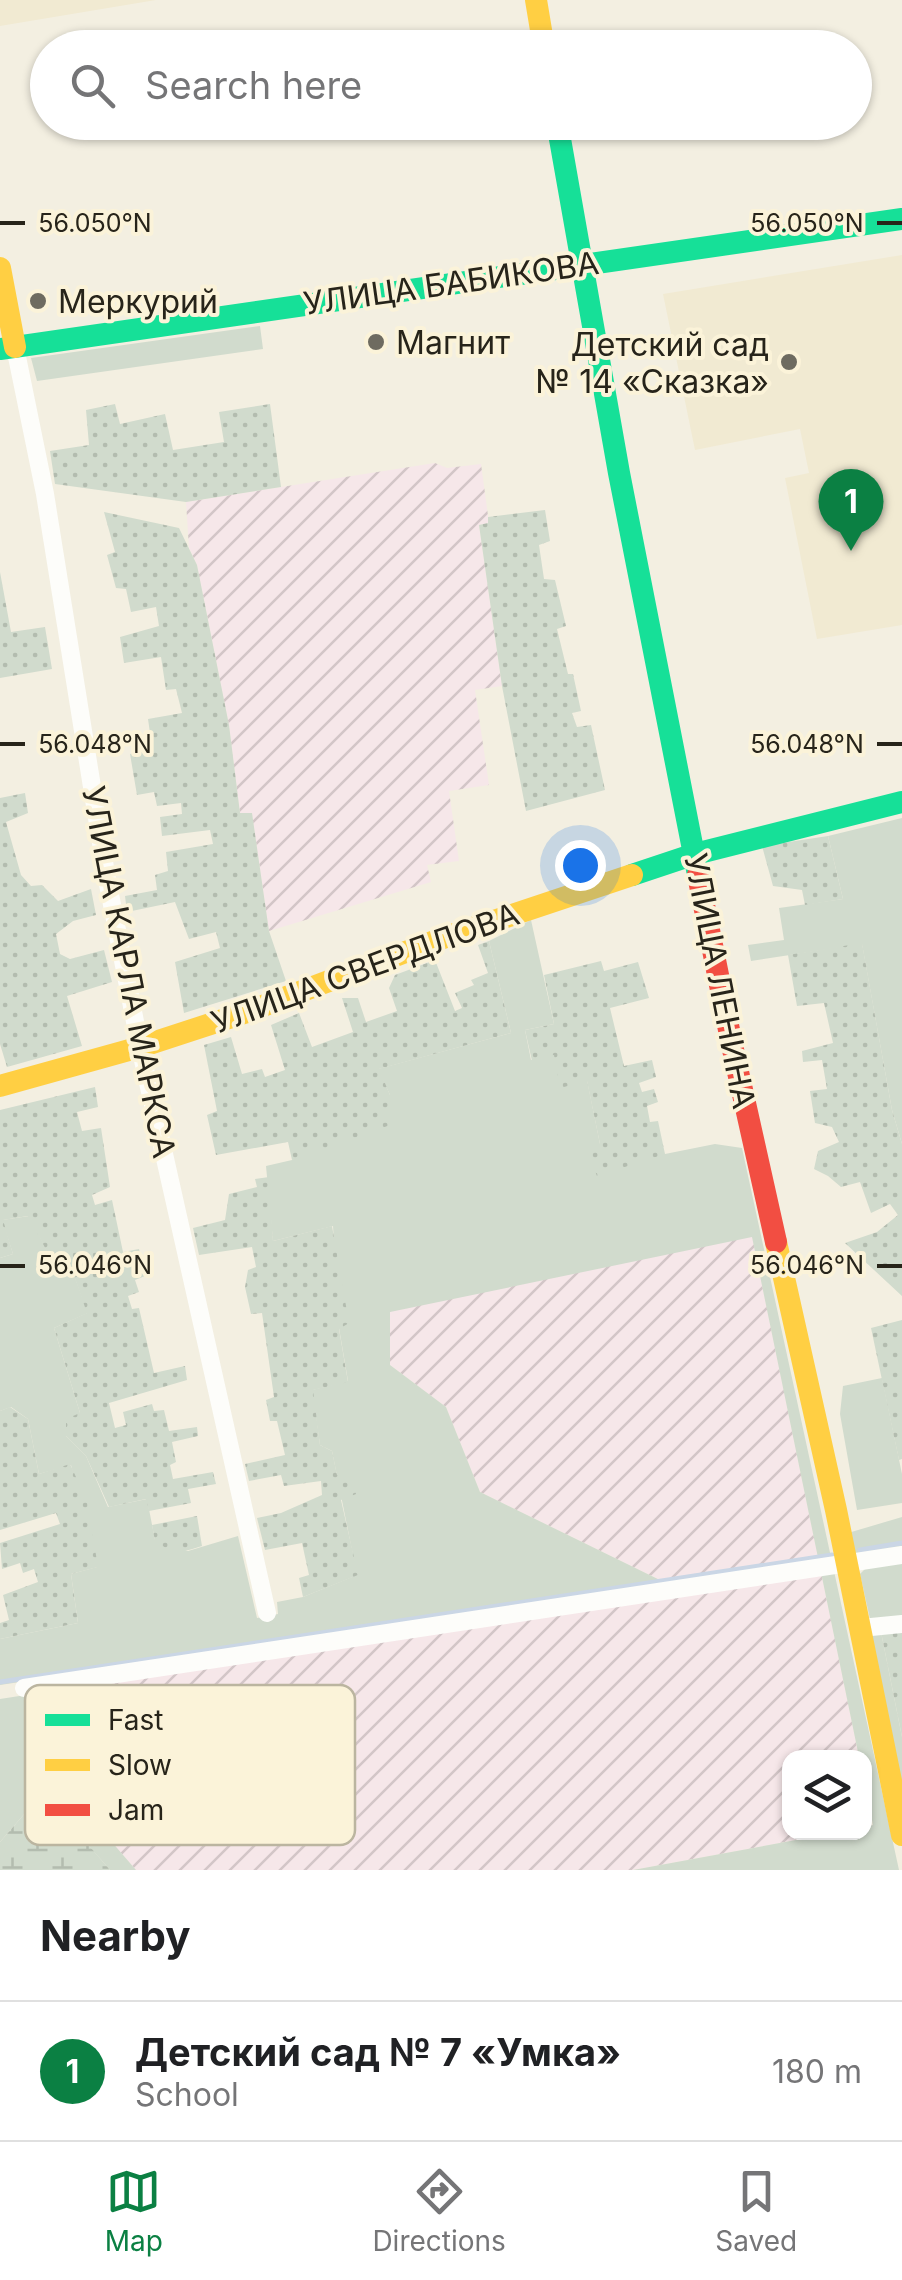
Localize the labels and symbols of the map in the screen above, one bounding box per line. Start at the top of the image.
text: 56.050°N [38,208,152,238]
text: 56.050°N [750,208,864,238]
street label: УЛИЦА БАБИКОВА [301,243,601,323]
place label: Меркурий [58,282,218,321]
marker: Меркурий [27,290,49,312]
place label: Магнит [396,323,510,362]
place label: Детский сад № 14 «Сказка» [535,325,769,401]
marker: Магнит [365,331,387,353]
marker: Детский сад № 14 «Сказка» [778,351,800,373]
pin: 1 [818,468,884,551]
text: 56.048°N [38,729,152,759]
text: 56.048°N [750,729,864,759]
street label: УЛИЦА КАРЛА МАРКСА [74,783,184,1161]
your location [555,840,606,891]
street label: УЛИЦА ЛЕНИНА [676,850,764,1112]
street label: УЛИЦА СВЕРДЛОВА [206,894,524,1042]
text: 56.046°N [38,1250,152,1280]
text: 56.046°N [750,1250,864,1280]
legend [25,1685,355,1845]
text: Fast [108,1703,164,1737]
text: Slow [108,1748,172,1782]
text: Jam [108,1793,164,1827]

